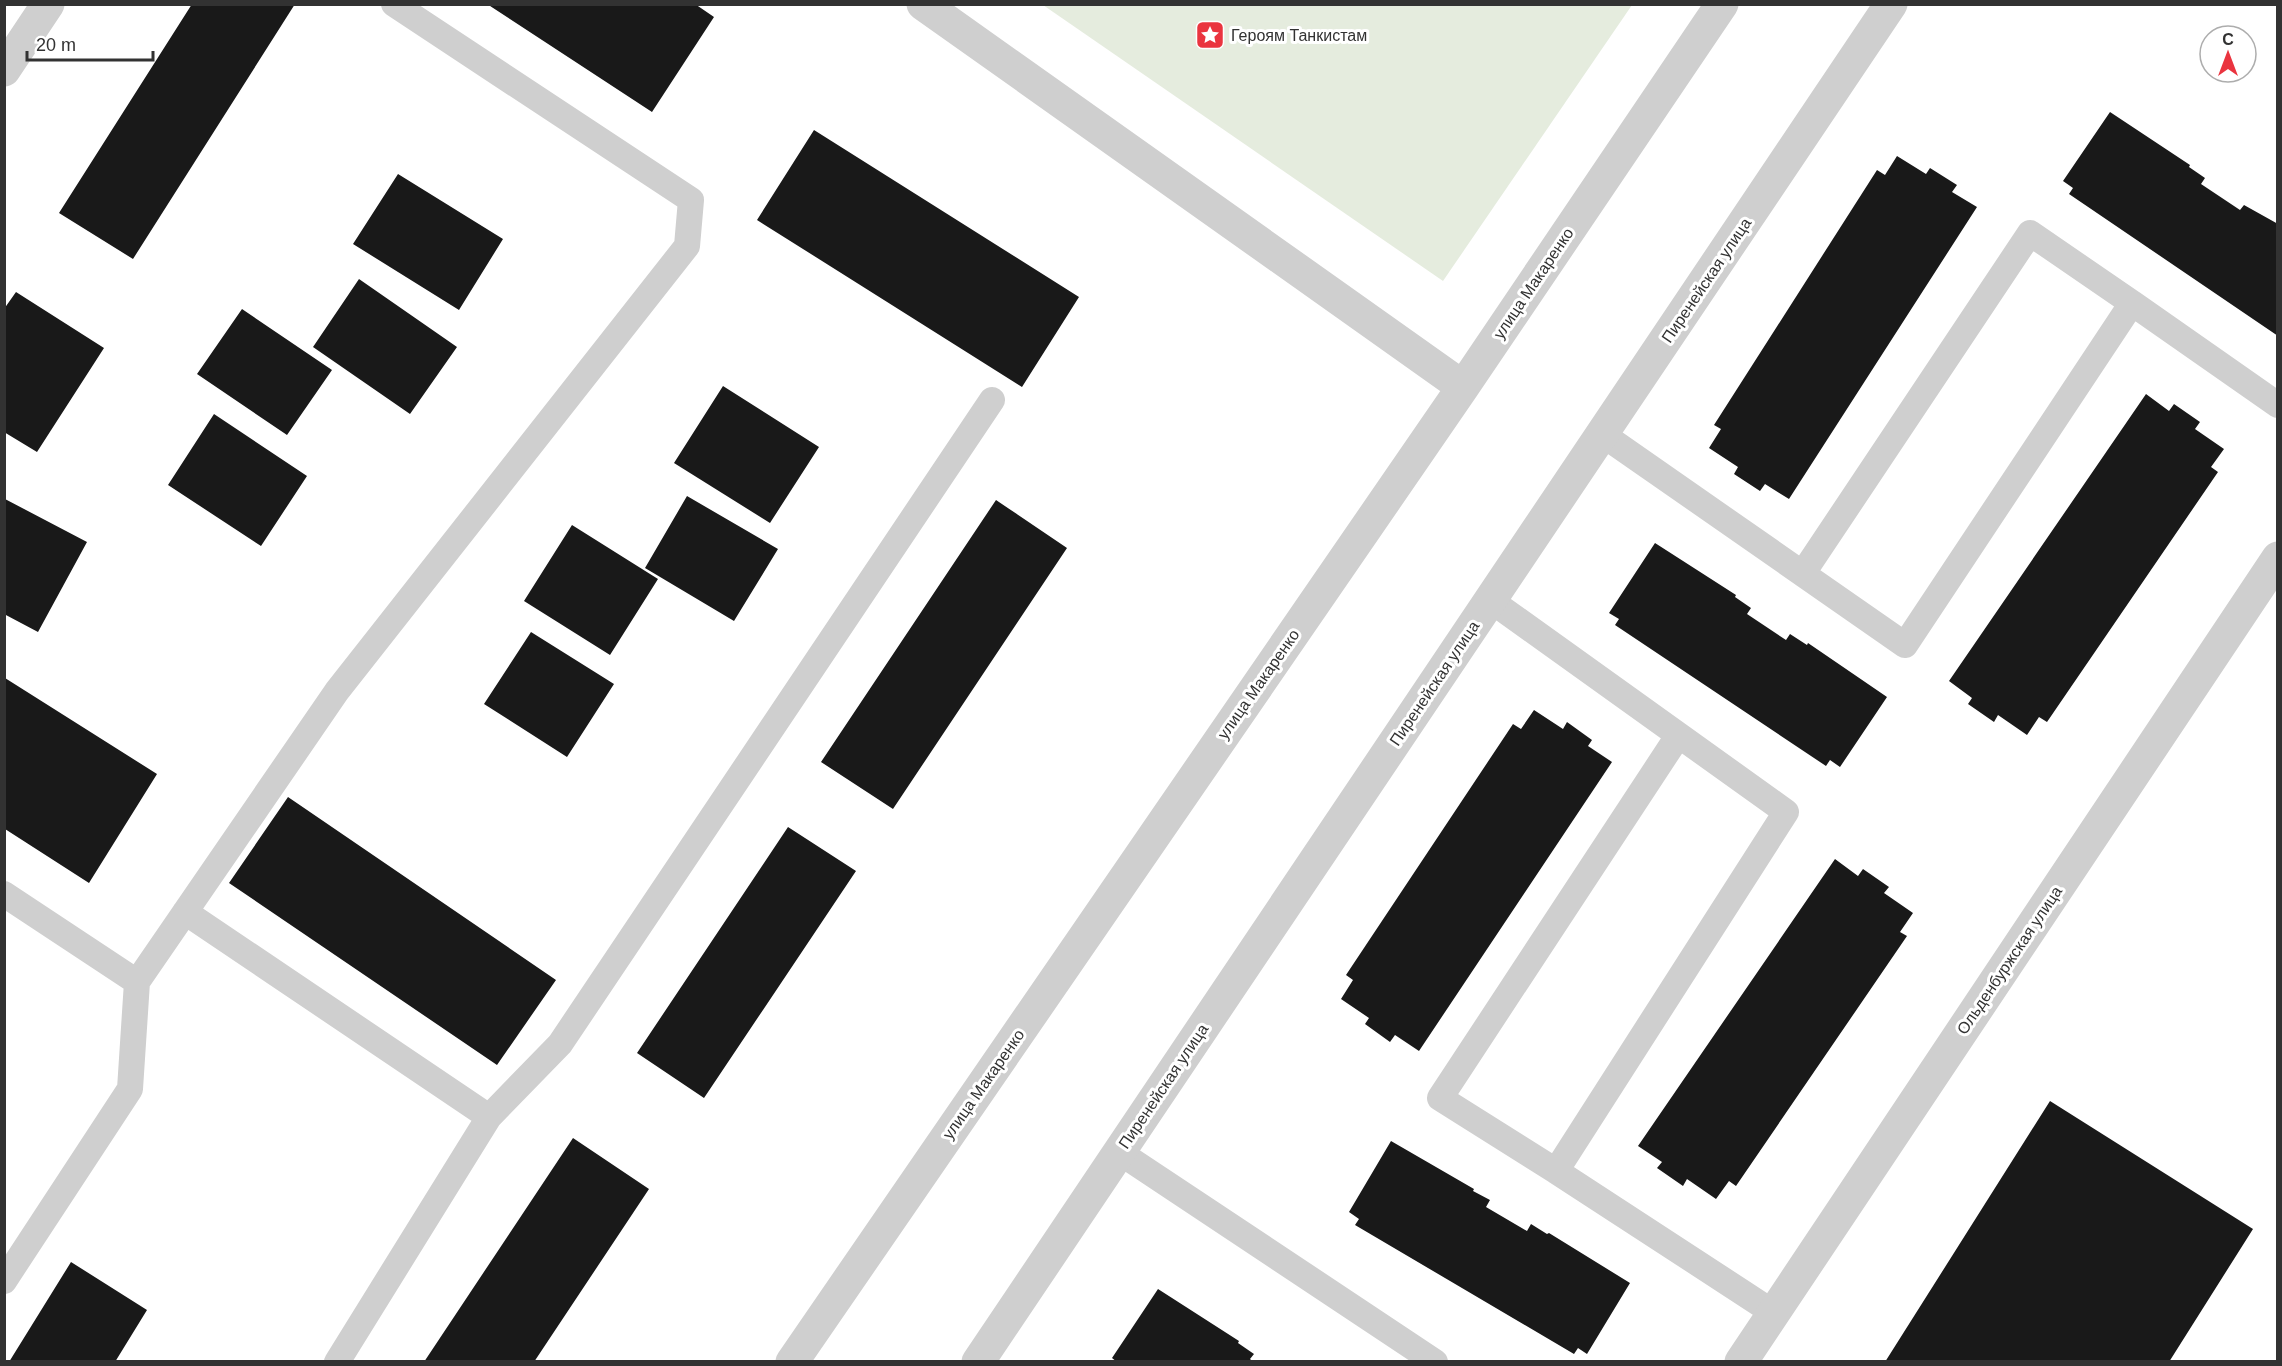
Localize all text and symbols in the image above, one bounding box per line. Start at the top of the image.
place icon: Героям Танкистам [1194,19,1226,51]
scale bar [27,24,153,62]
north arrow [2198,24,2258,84]
place label: Героям Танкистам [1231,27,1367,44]
text: С [2222,31,2234,48]
text: 20 m [36,35,76,55]
street label: Пиренейская улица [1658,215,1754,346]
street label: улица Макаренко [1490,225,1577,342]
street label: Пиренейская улица [1386,618,1482,749]
street label: улица Макаренко [1214,626,1303,742]
street label: Ольденбуржская улица [1954,883,2065,1037]
street label: Пиренейская улица [1115,1021,1211,1152]
street label: улица Макаренко [939,1026,1028,1142]

